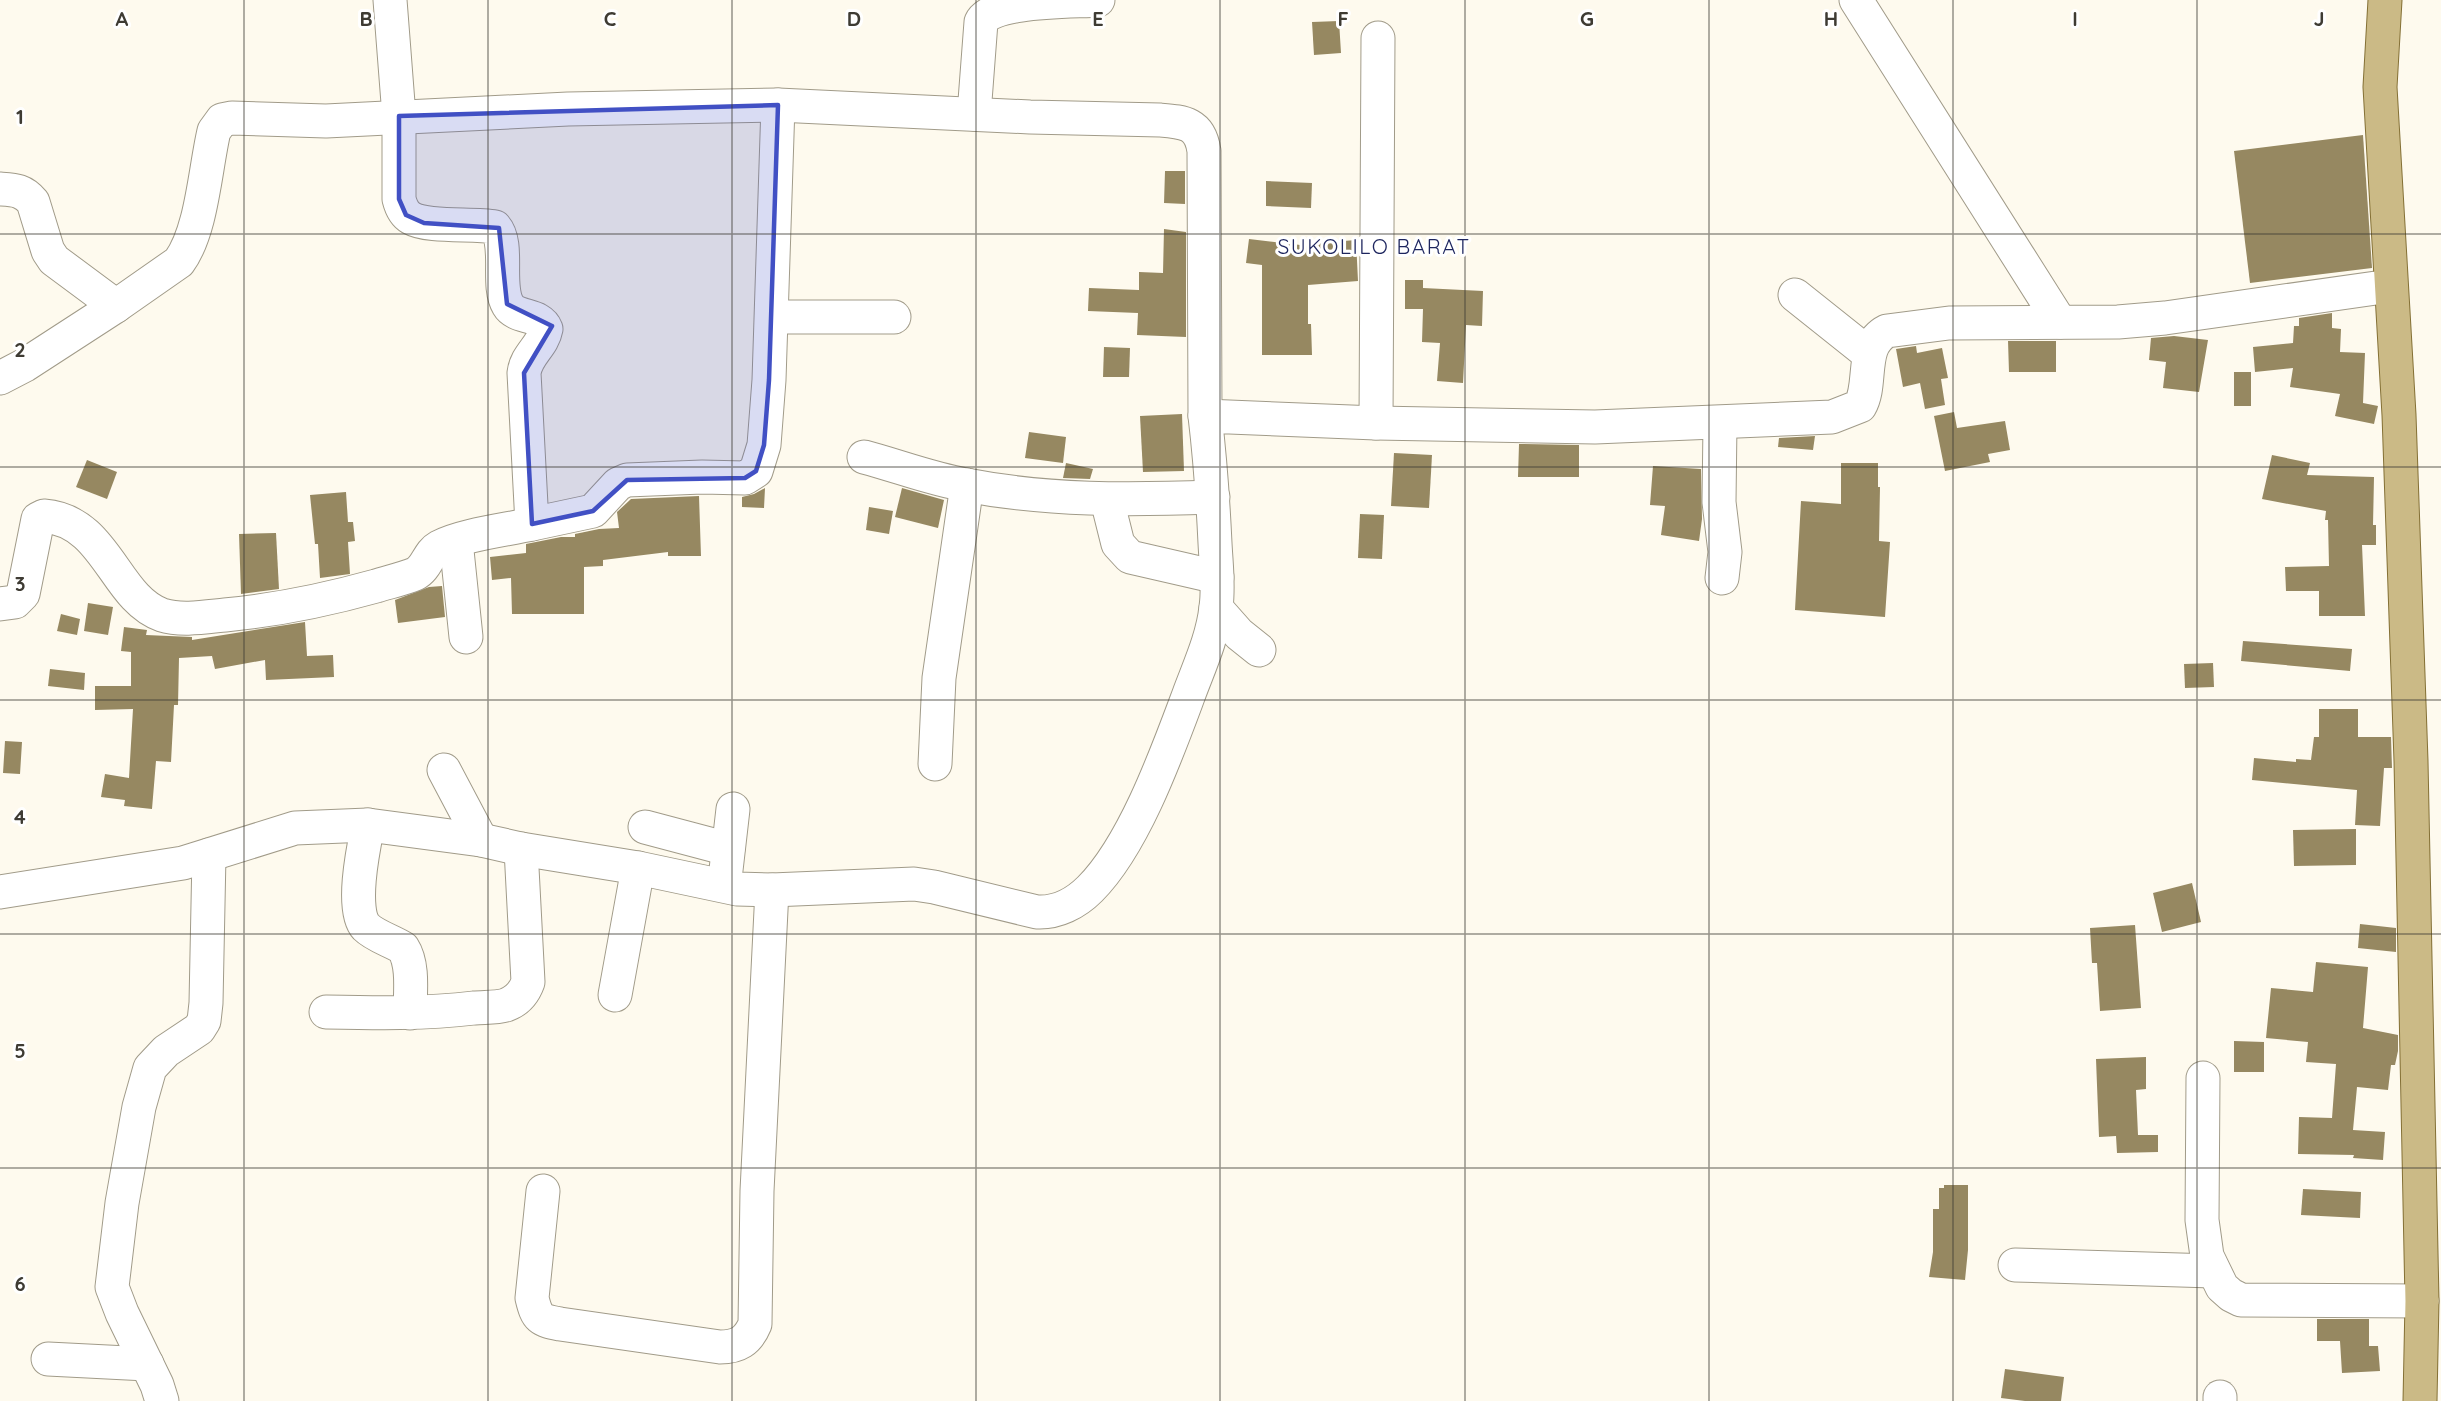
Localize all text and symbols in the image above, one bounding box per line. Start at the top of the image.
text: A [116,6,129,31]
text: B [359,6,373,31]
text: C [604,6,617,31]
text: D [847,6,861,31]
text: E [1092,6,1104,31]
text: F [1337,6,1349,31]
text: G [1580,6,1594,31]
text: H [1824,6,1838,31]
text: I [2072,6,2078,31]
text: J [2313,6,2325,31]
text: 1 [16,104,24,129]
district label: SUKOLILO BARAT [1277,233,1471,259]
text: 2 [14,337,26,362]
text: 3 [15,571,25,596]
text: 4 [14,804,26,829]
text: 5 [14,1038,26,1063]
text: 6 [14,1271,26,1296]

